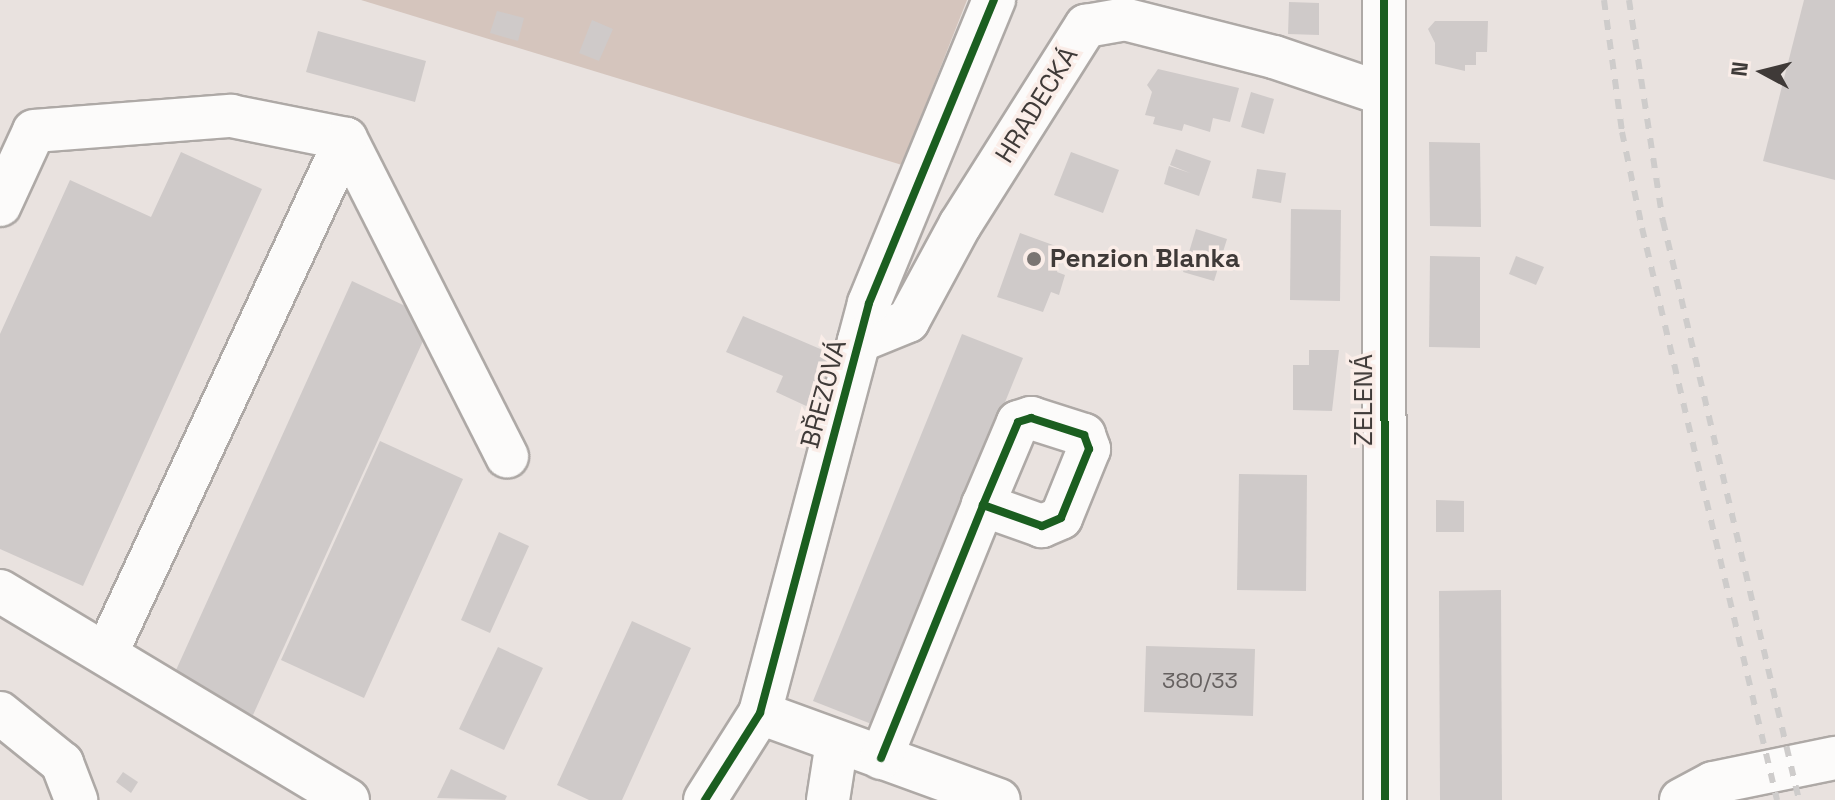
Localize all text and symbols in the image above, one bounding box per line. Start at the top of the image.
north arrow [1723,32,1803,112]
street label: HRADECKÁ [989,41,1085,169]
text: N [1724,60,1754,78]
place label: Penzion Blanka [1050,243,1240,275]
marker: Penzion Blanka [1025,250,1043,268]
street label: BŘEZOVÁ [795,336,853,452]
street label: ZELENÁ [1348,354,1380,446]
house number: 380/33 [1162,668,1238,694]

